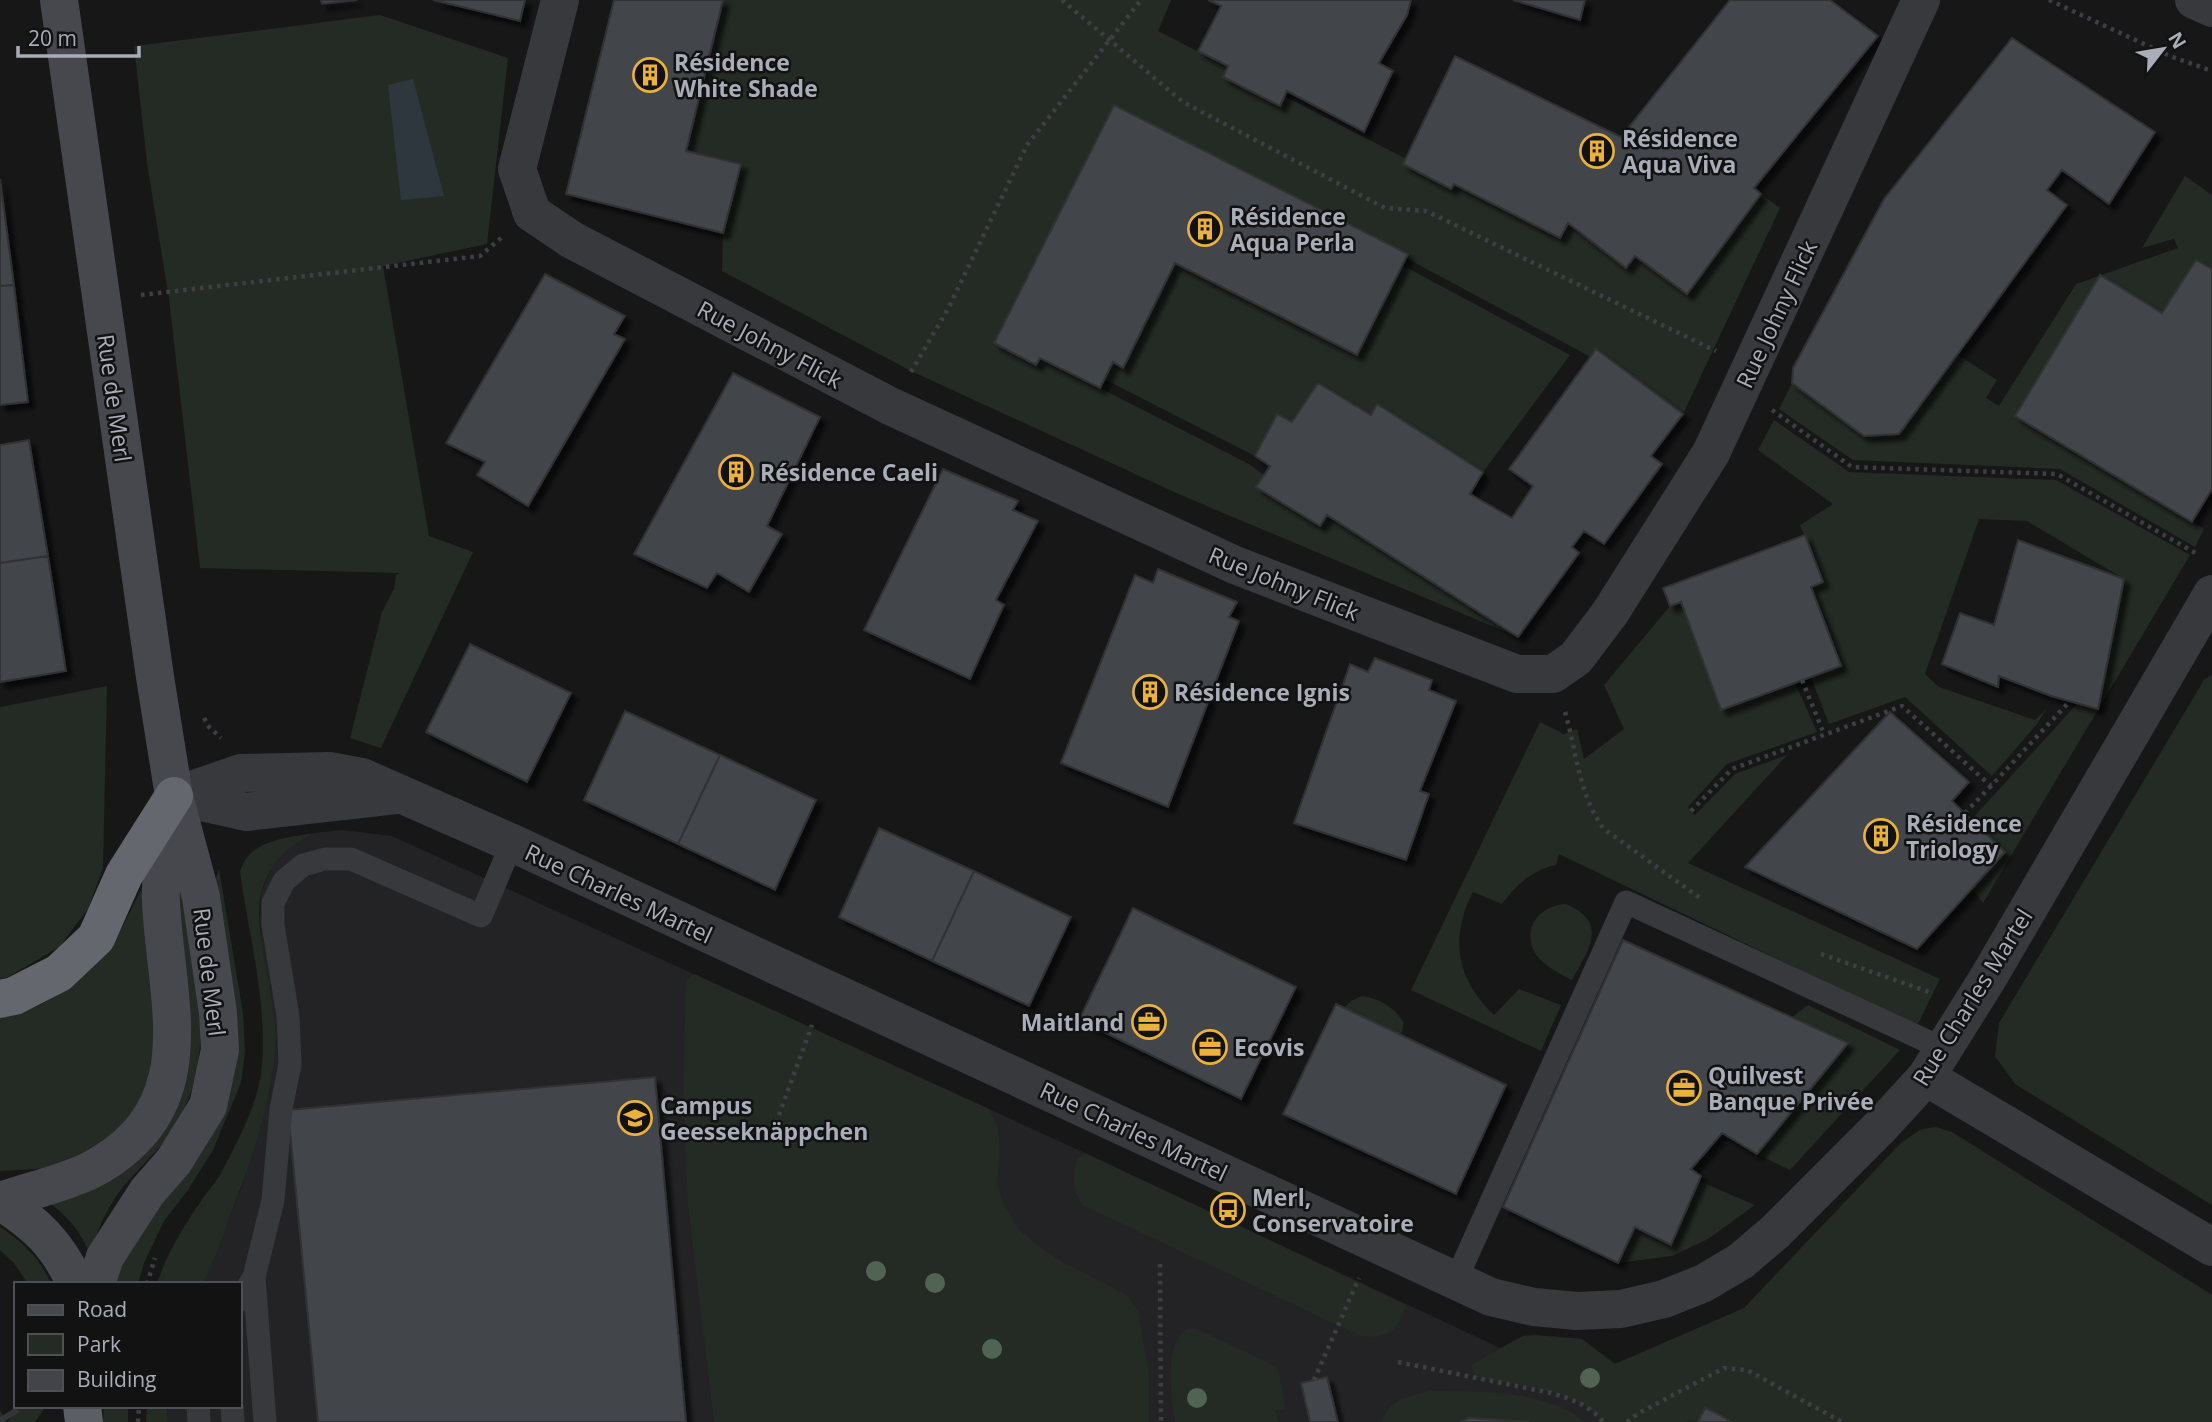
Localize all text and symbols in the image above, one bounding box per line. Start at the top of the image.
scale bar [18,14,138,58]
north arrow [2128,14,2198,84]
text: 20 m [28,24,77,52]
text: N [2162,27,2193,54]
place label: Résidence White Shade [674,46,818,104]
building icon: Résidence White Shade [631,56,669,94]
place label: Résidence Aqua Viva [1622,122,1738,180]
building icon: Résidence Aqua Viva [1578,132,1616,170]
place label: Résidence Aqua Perla [1230,200,1355,258]
building icon: Résidence Aqua Perla [1186,210,1224,248]
street label: Rue Johny Flick [1728,235,1824,393]
street label: Rue Johny Flick [692,292,848,396]
street label: Rue de Merl [90,332,140,464]
building icon: Résidence Caeli [717,453,755,491]
place label: Résidence Caeli [760,456,938,488]
street label: Rue Johny Flick [1204,538,1364,628]
building icon: Résidence Ignis [1131,673,1169,711]
place label: Résidence Ignis [1174,676,1350,708]
place label: Résidence Triology [1906,807,2022,865]
building icon: Résidence Triology [1862,817,1900,855]
street label: Rue Charles Martel [520,836,718,950]
street label: Rue Charles Martel [1905,902,2039,1092]
street label: Rue de Merl [186,906,234,1038]
office icon: Maitland [1130,1003,1168,1041]
place label: Maitland [1021,1006,1124,1038]
office icon: Ecovis [1191,1028,1229,1066]
place label: Ecovis [1234,1031,1304,1063]
place label: Quilvest Banque Privée [1708,1059,1874,1117]
office icon: Quilvest Banque Privée [1665,1069,1703,1107]
street label: Rue Charles Martel [1035,1074,1233,1188]
place label: Campus Geesseknäppchen [660,1089,868,1147]
school or university icon: Campus Geesseknäppchen [616,1099,654,1137]
place label: Merl, Conservatoire [1252,1181,1414,1239]
bus stop icon: Merl, Conservatoire [1209,1191,1247,1229]
legend [14,1282,242,1408]
text: Road [77,1295,127,1323]
text: Park [77,1330,121,1358]
text: Building [77,1365,156,1393]

